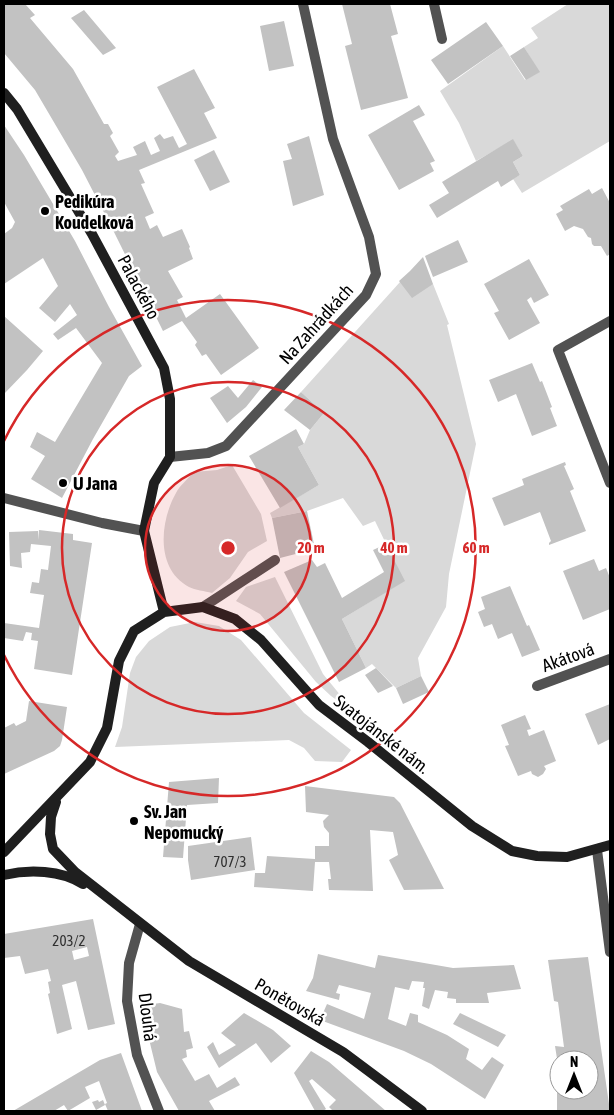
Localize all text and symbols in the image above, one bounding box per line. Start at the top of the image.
place label: Pedikúra Koudelková [55,191,134,233]
marker: Pedikúra Koudelková [39,205,51,217]
street label: Palackého [113,251,165,323]
street label: Na Zahrádkách [275,280,357,368]
place label: U Jana [73,473,117,494]
marker: U Jana [57,477,69,489]
centre of rings [219,539,237,557]
text: 20 m [298,539,325,556]
text: 40 m [380,539,408,556]
text: 60 m [463,539,490,556]
street label: Akátová [539,638,597,676]
street label: Svatojánské nám. [330,690,434,778]
place label: Sv. Jan Nepomucký [144,801,224,843]
marker: Sv. Jan Nepomucký [128,815,140,827]
house number: 707/3 [213,853,247,870]
house number: 203/2 [52,932,86,949]
street label: Ponětovská [251,974,329,1030]
street label: Dlouhá [135,991,161,1043]
north arrow [549,1050,599,1100]
text: N [570,1054,578,1070]

